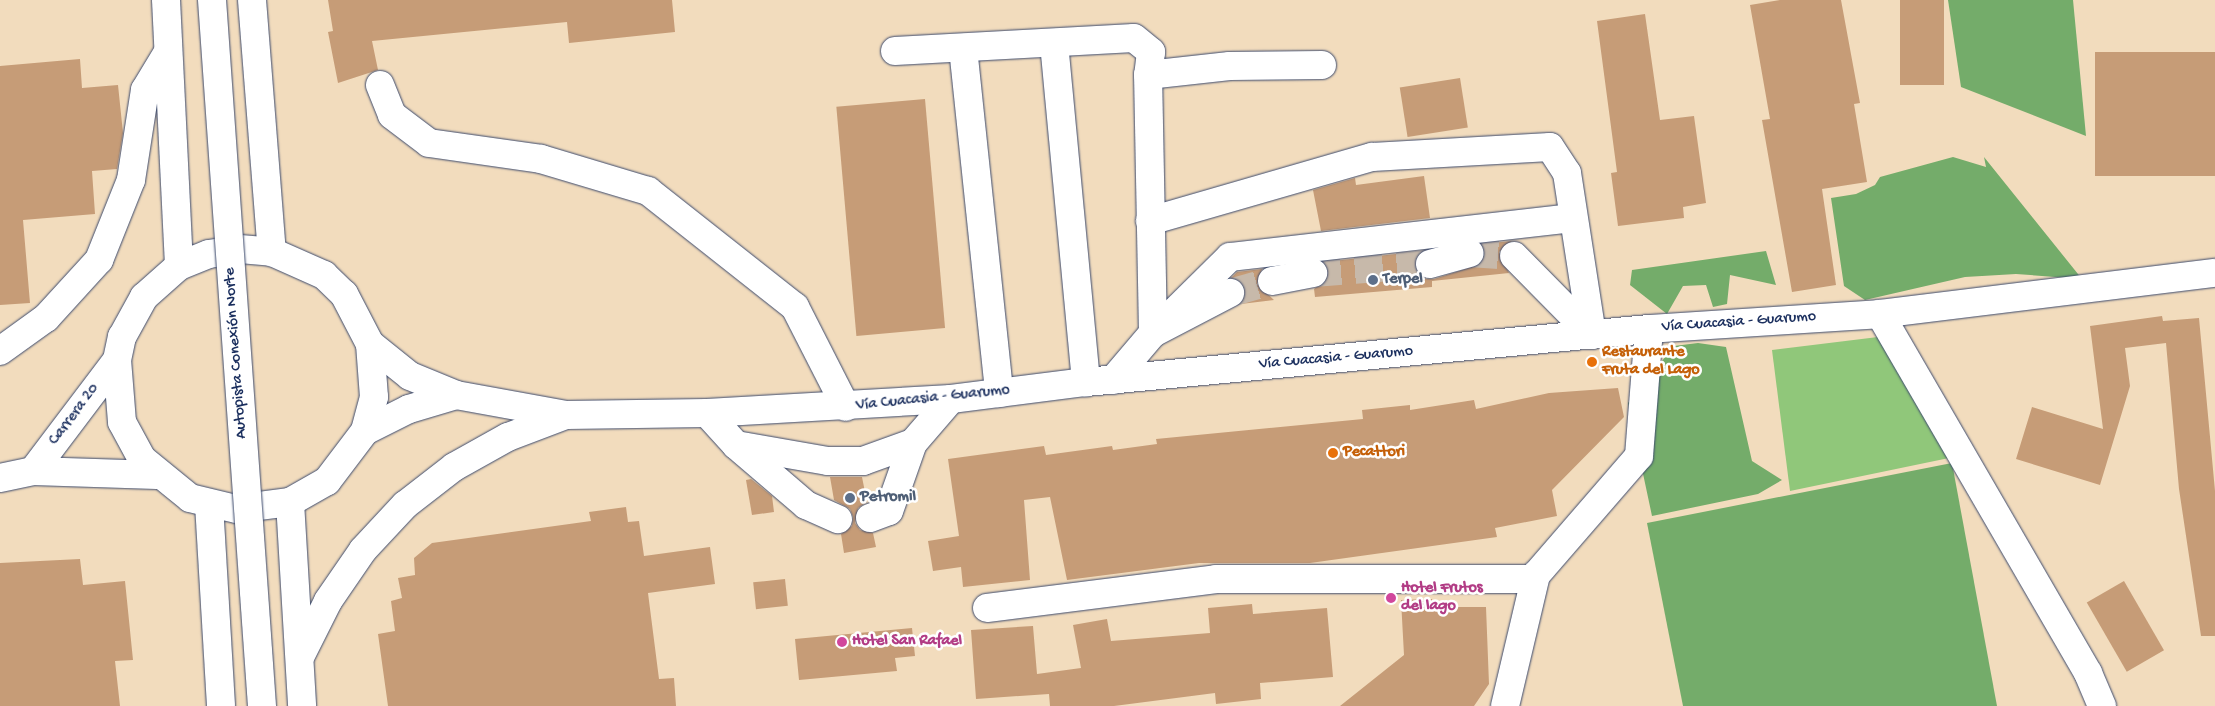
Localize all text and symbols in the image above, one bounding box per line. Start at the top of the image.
street label: Autopista Conexión Norte [221,267,253,439]
place label: Terpel [1383,270,1423,290]
marker: Terpel [1367,274,1379,286]
street label: Vía Cuacasia - Guarumo [1661,308,1817,338]
street label: Vía Cuacasia - Guarumo [1258,343,1414,375]
place label: Restaurante Fruta del Lago [1602,343,1700,381]
marker: Restaurante Fruta del Lago [1586,356,1598,368]
street label: Carrera 20 [46,380,104,450]
street label: Vía Cuacasia - Guarumo [855,381,1011,417]
place label: Pecattori [1343,443,1405,463]
marker: Pecattori [1327,447,1339,459]
place label: Petromil [860,488,916,508]
marker: Petromil [844,492,856,504]
place label: Hotel Frutos del lago [1401,579,1483,617]
marker: Hotel Frutos del lago [1385,592,1397,604]
place label: Hotel San Rafael [852,632,962,652]
marker: Hotel San Rafael [836,636,848,648]

